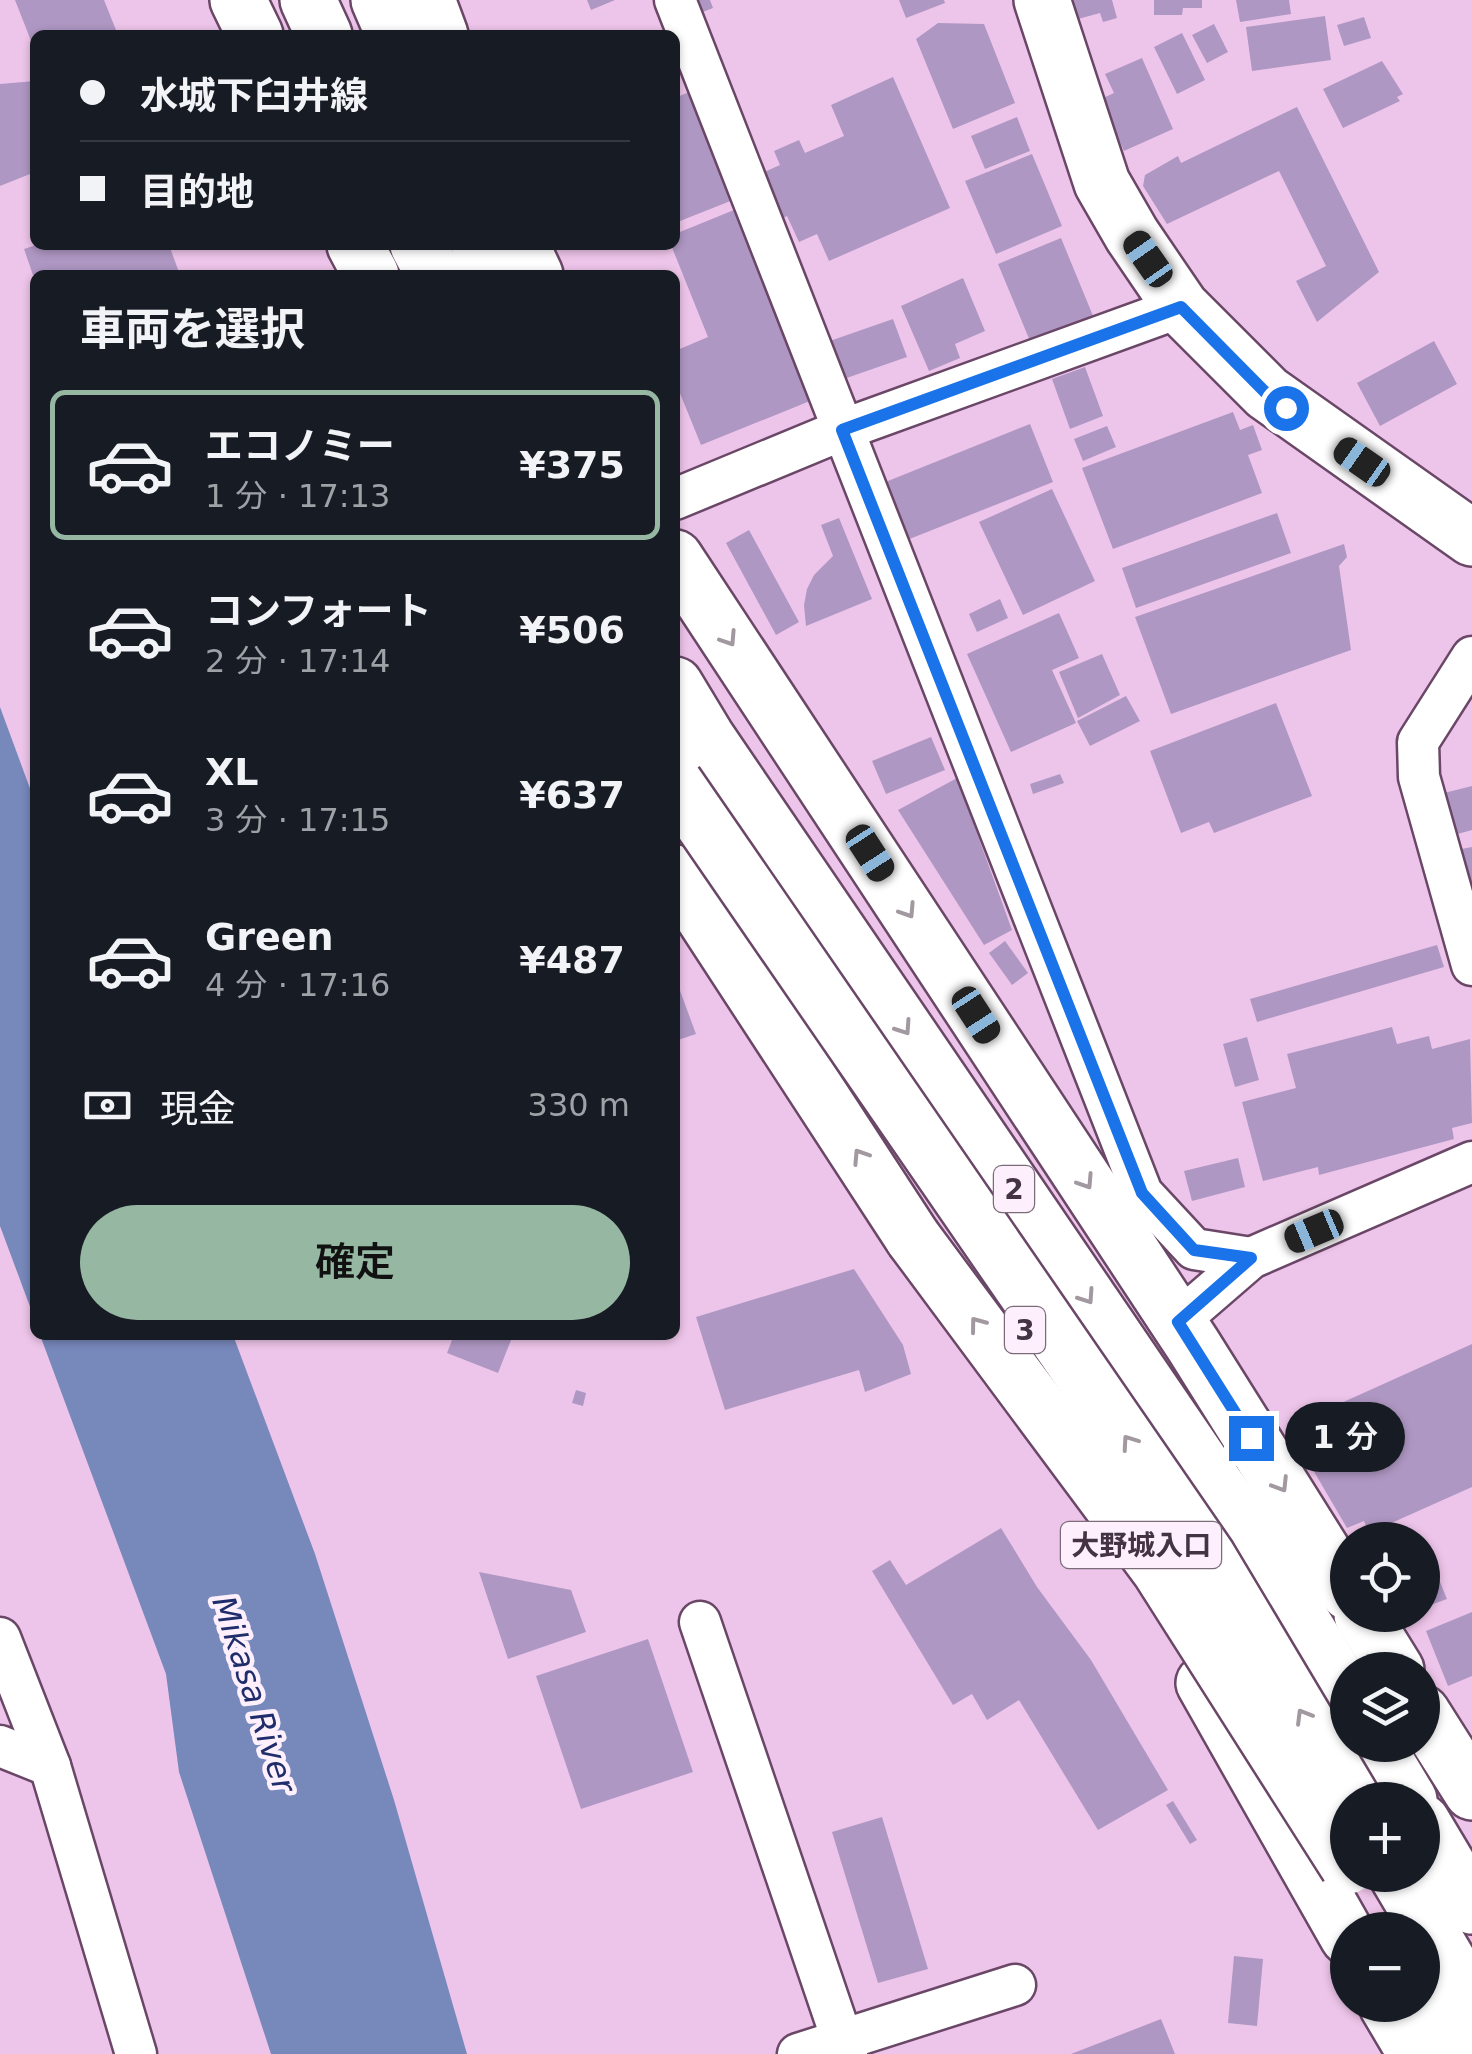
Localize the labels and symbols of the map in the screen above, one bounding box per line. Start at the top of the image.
car [1119,226,1177,292]
route start [1264,386,1309,431]
car [1329,433,1395,491]
one-way arrow [716,629,735,647]
car [841,820,899,886]
one-way arrow [895,900,914,918]
car [947,982,1005,1048]
one-way arrow [892,1017,910,1035]
one-way arrow [853,1149,872,1167]
road number: 2 [994,1166,1034,1212]
one-way arrow [1074,1171,1092,1190]
car [1281,1205,1347,1257]
one-way arrow [1075,1285,1093,1304]
road number: 3 [1005,1307,1045,1353]
one-way arrow [971,1317,988,1335]
callout: 1 分 [1286,1403,1406,1473]
route end [1229,1416,1274,1461]
one-way arrow [1123,1434,1141,1453]
one-way arrow [1269,1474,1288,1492]
road number: 大野城入口 [1061,1522,1221,1568]
water label: Mikasa River [204,1591,304,1799]
one-way arrow [1296,1709,1315,1727]

